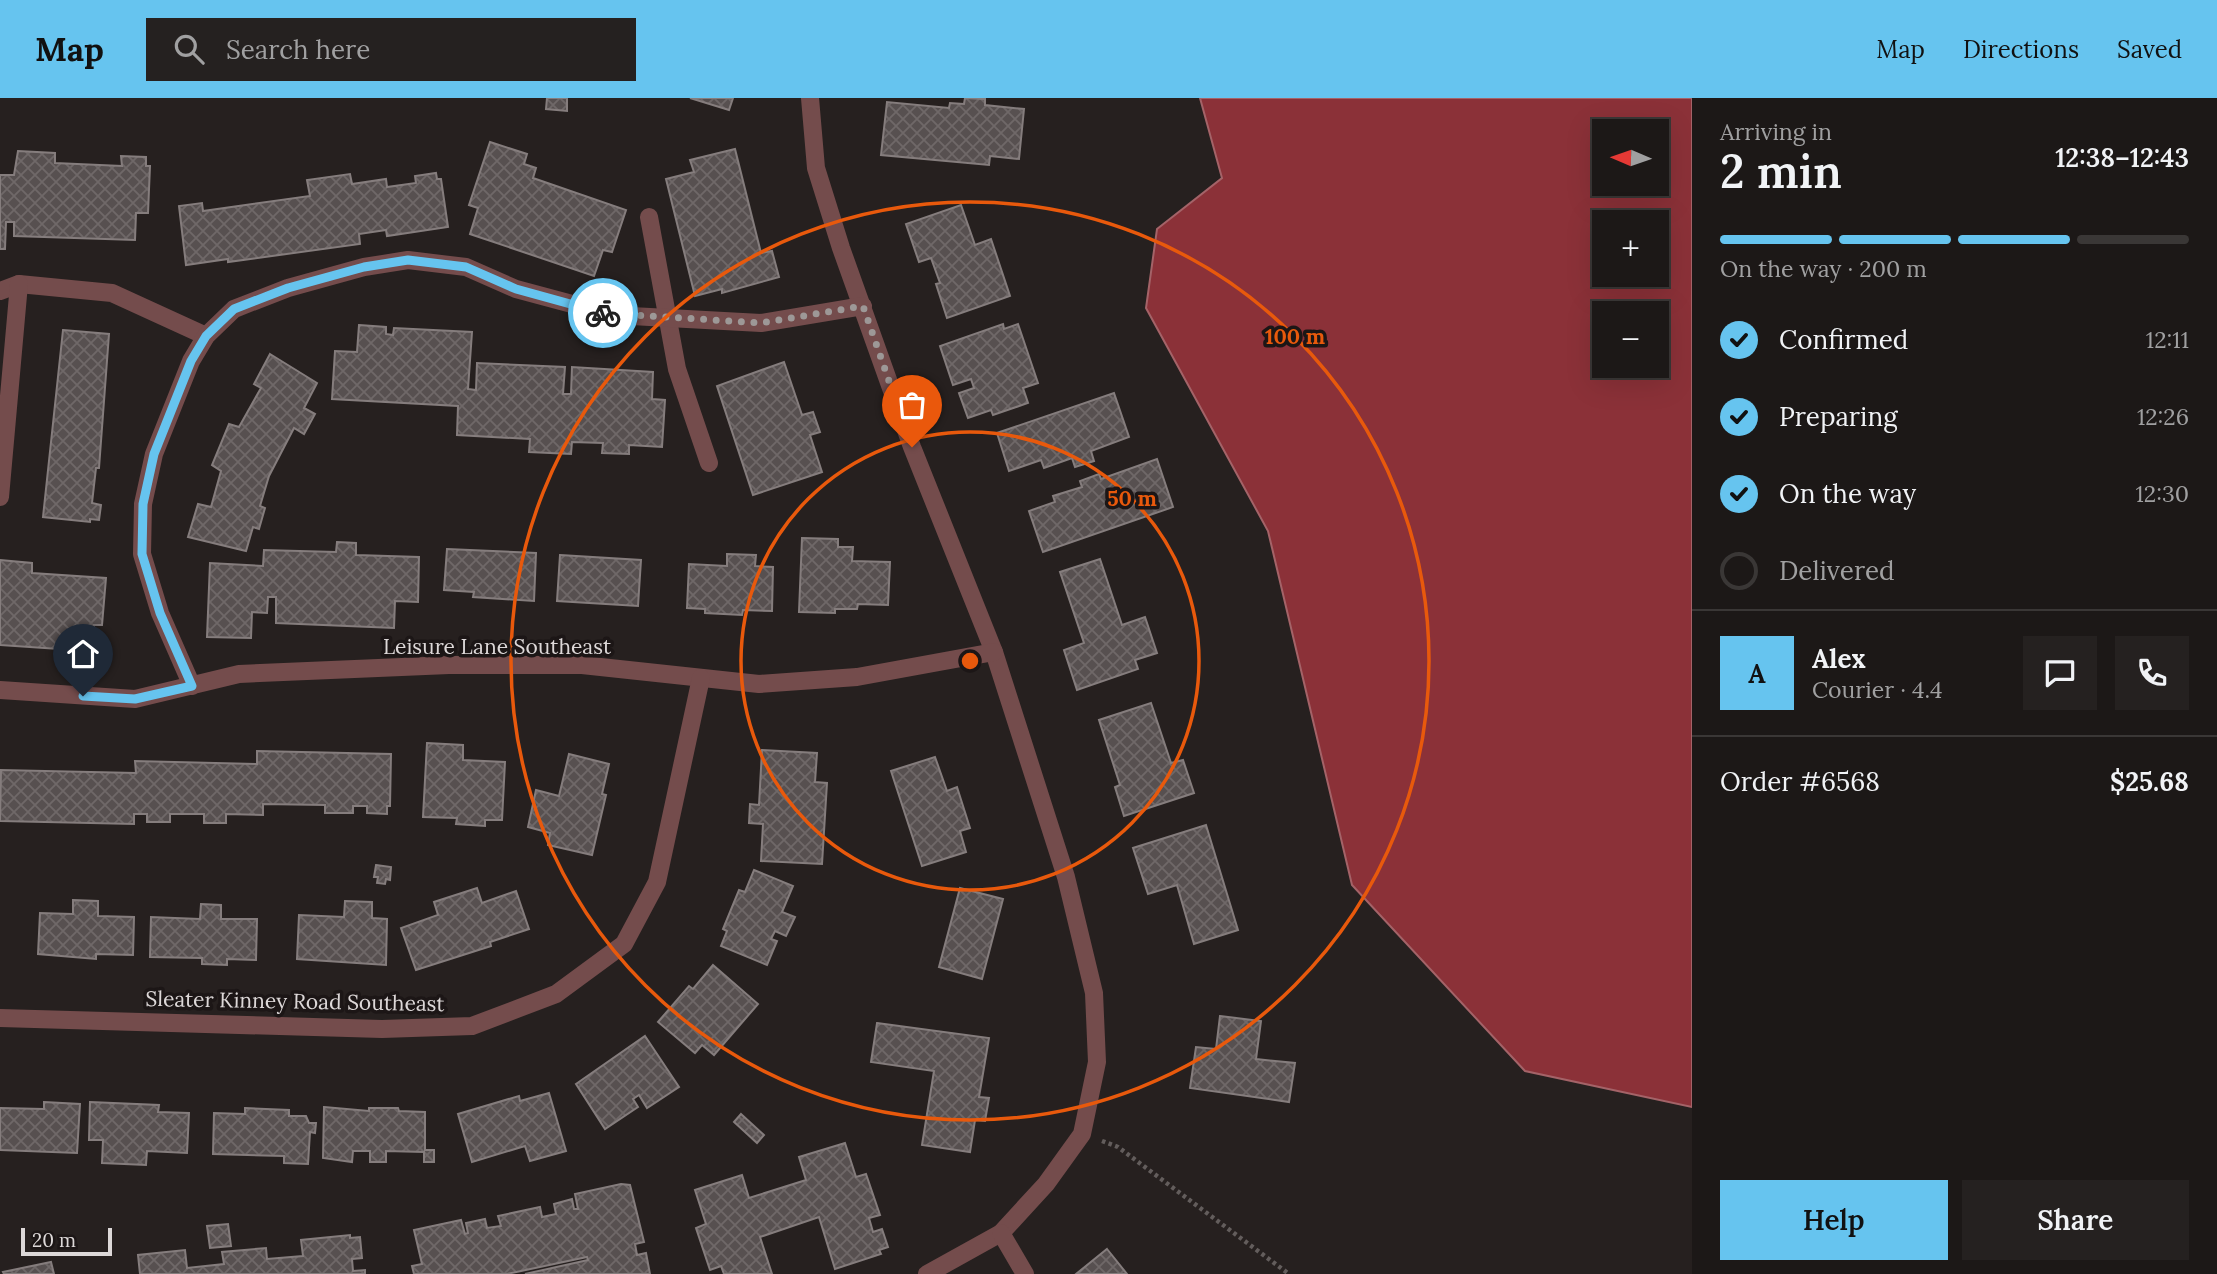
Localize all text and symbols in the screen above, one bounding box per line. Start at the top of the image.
search box [146,18,636,81]
text: Map [35,28,104,70]
icon: search [170,30,208,68]
text: Search here [226,33,370,66]
text: Map [1876,34,1925,65]
text: Directions [1963,34,2079,65]
text: Saved [2117,34,2182,65]
text: Arriving in [1720,117,1832,146]
north arrow [1592,119,1670,196]
map controls [1592,119,1669,378]
text: 12:38–12:43 [2055,141,2189,174]
text: 2 min [1720,142,1842,201]
button: + [1592,210,1669,287]
text: On the way · 200 m [1720,254,1927,283]
courier [568,278,638,348]
icon: bike [584,294,622,332]
button: − [1592,301,1669,378]
icon: check [1720,321,1758,359]
text: 100 m [1265,323,1325,350]
text: Confirmed [1779,323,1908,356]
text: 12:11 [2146,325,2189,354]
pin [882,375,942,447]
icon: bag [893,386,931,424]
icon: check [1720,398,1758,436]
text: Preparing [1779,400,1898,433]
text: 12:26 [2137,402,2189,431]
icon: check [1720,475,1758,513]
text: On the way [1779,477,1916,510]
text: 12:30 [2135,479,2189,508]
text: 50 m [1107,485,1157,512]
text: Delivered [1779,554,1895,587]
pin [53,624,113,696]
street label: Leisure Lane Southeast [383,633,612,660]
icon: home [64,635,102,673]
button: chat [2023,636,2097,710]
button: phone [2115,636,2189,710]
text: Alex [1812,642,1866,675]
centre of rings [958,649,982,673]
text: A [1748,657,1766,690]
text: Courier · 4.4 [1812,675,1943,704]
text: Order #6568 [1720,765,1880,798]
text: $25.68 [2110,765,2189,798]
street label: Sleater Kinney Road Southeast [145,985,446,1017]
button: Help [1720,1180,1948,1260]
button: Share [1962,1180,2189,1260]
scale bar [21,1225,112,1257]
text: 20 m [32,1228,76,1252]

